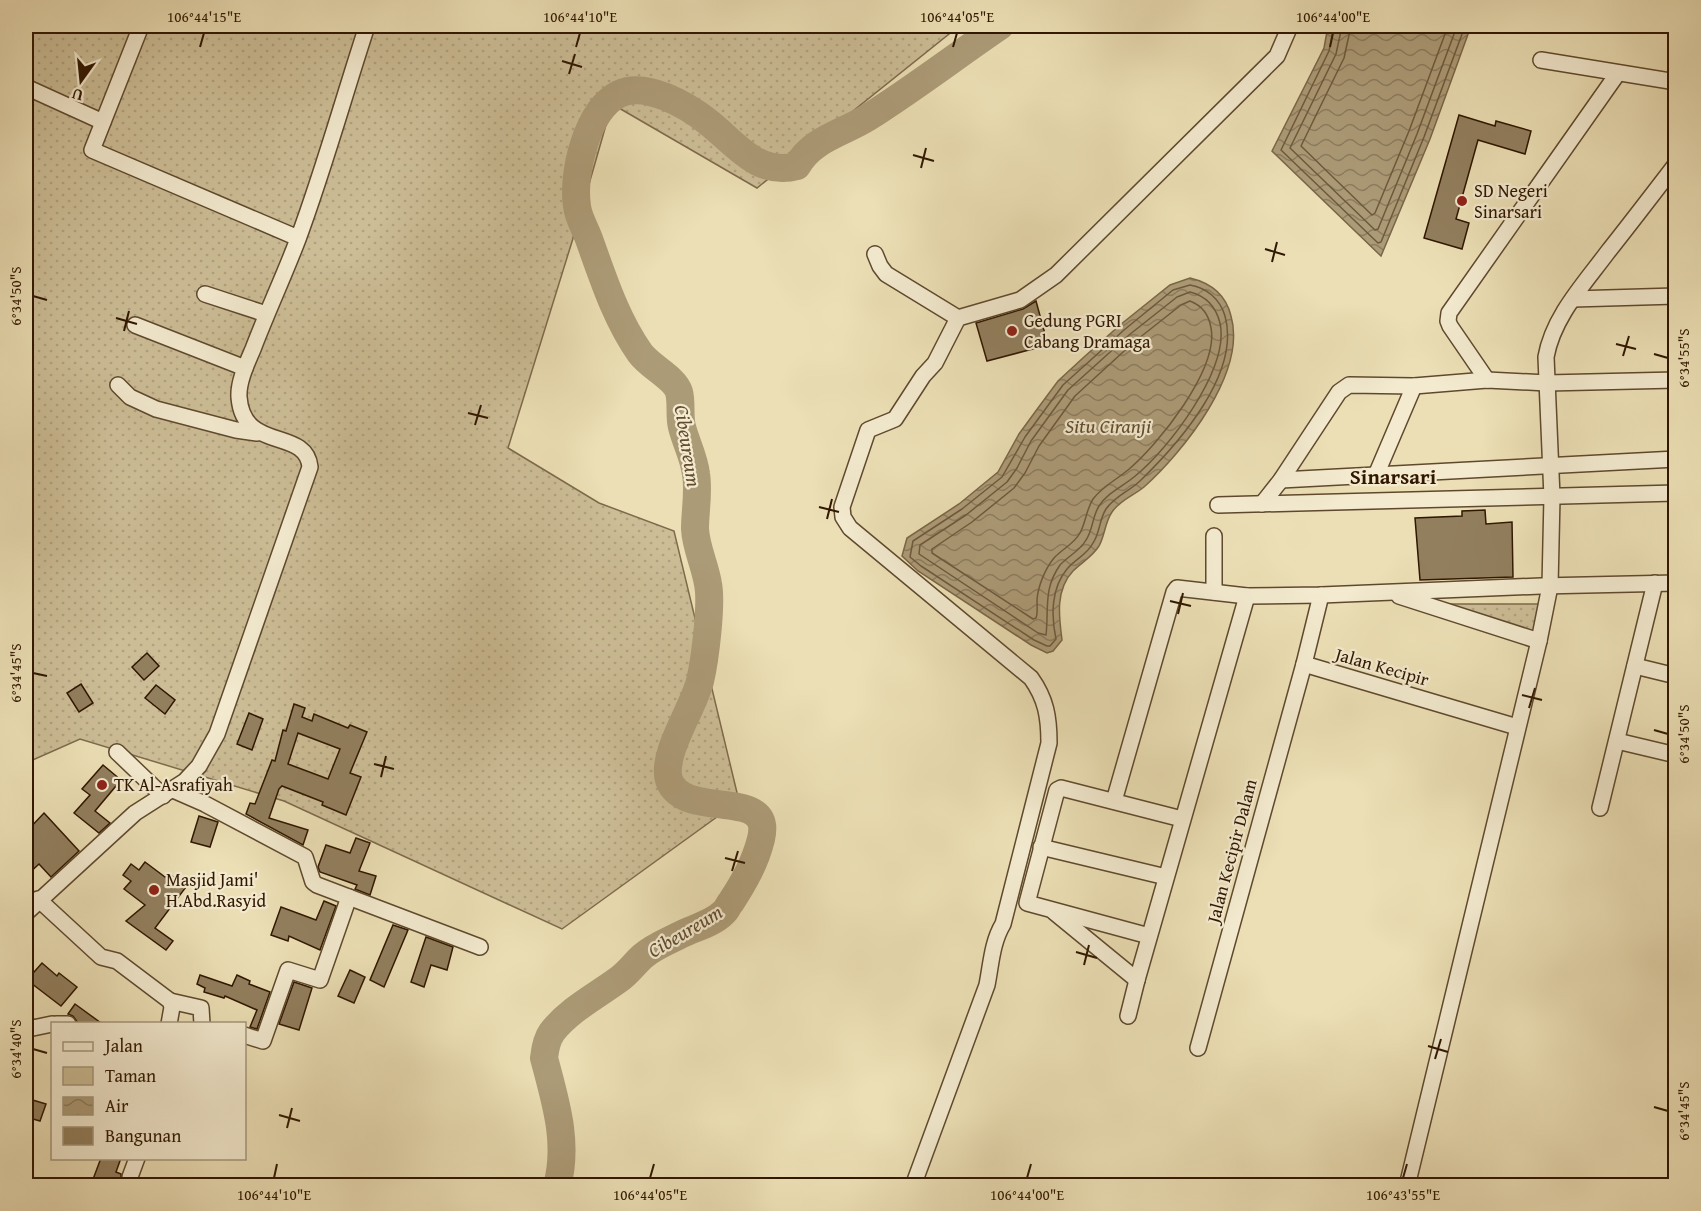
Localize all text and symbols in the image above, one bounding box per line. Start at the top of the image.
text: 106°44'15"E [167,6,241,27]
text: 106°44'10"E [543,6,617,27]
text: 106°44'05"E [920,6,994,27]
text: 106°44'00"E [1296,6,1370,27]
north arrow [51,51,111,111]
text: U [69,82,85,108]
place label: SD Negeri Sinarsari [1474,177,1548,225]
marker: SD Negeri Sinarsari [1455,194,1469,208]
text: 6°34'50"S [5,266,26,326]
place label: Gedung PGRI Cabang Dramaga [1024,307,1151,355]
marker: Gedung PGRI Cabang Dramaga [1005,324,1019,338]
text: 6°34'55"S [1673,328,1694,388]
water label: Cibeureum [668,403,709,489]
water label: Situ Ciranji [1065,411,1151,440]
district label: Sinarsari [1350,461,1437,492]
street label: Jalan Kecipir [1330,640,1433,693]
text: 6°34'45"S [5,643,26,703]
text: 6°34'50"S [1673,704,1694,764]
place label: TK Al-Asrafiyah [114,771,233,798]
street label: Jalan Kecipir Dalam [1199,776,1264,928]
marker: TK Al-Asrafiyah [95,778,109,792]
place label: Masjid Jami' H.Abd.Rasyid [166,866,267,914]
marker: Masjid Jami' H.Abd.Rasyid [147,883,161,897]
water label: Cibeureum [642,897,728,964]
text: 6°34'40"S [5,1019,26,1079]
legend [51,1022,246,1160]
text: Jalan [103,1032,143,1059]
text: Taman [105,1062,156,1089]
text: 6°34'45"S [1673,1081,1694,1141]
text: Air [105,1092,129,1119]
text: Bangunan [105,1122,181,1149]
text: 106°44'10"E [237,1184,311,1205]
text: 106°44'05"E [613,1184,687,1205]
text: 106°44'00"E [990,1184,1064,1205]
text: 106°43'55"E [1366,1184,1440,1205]

